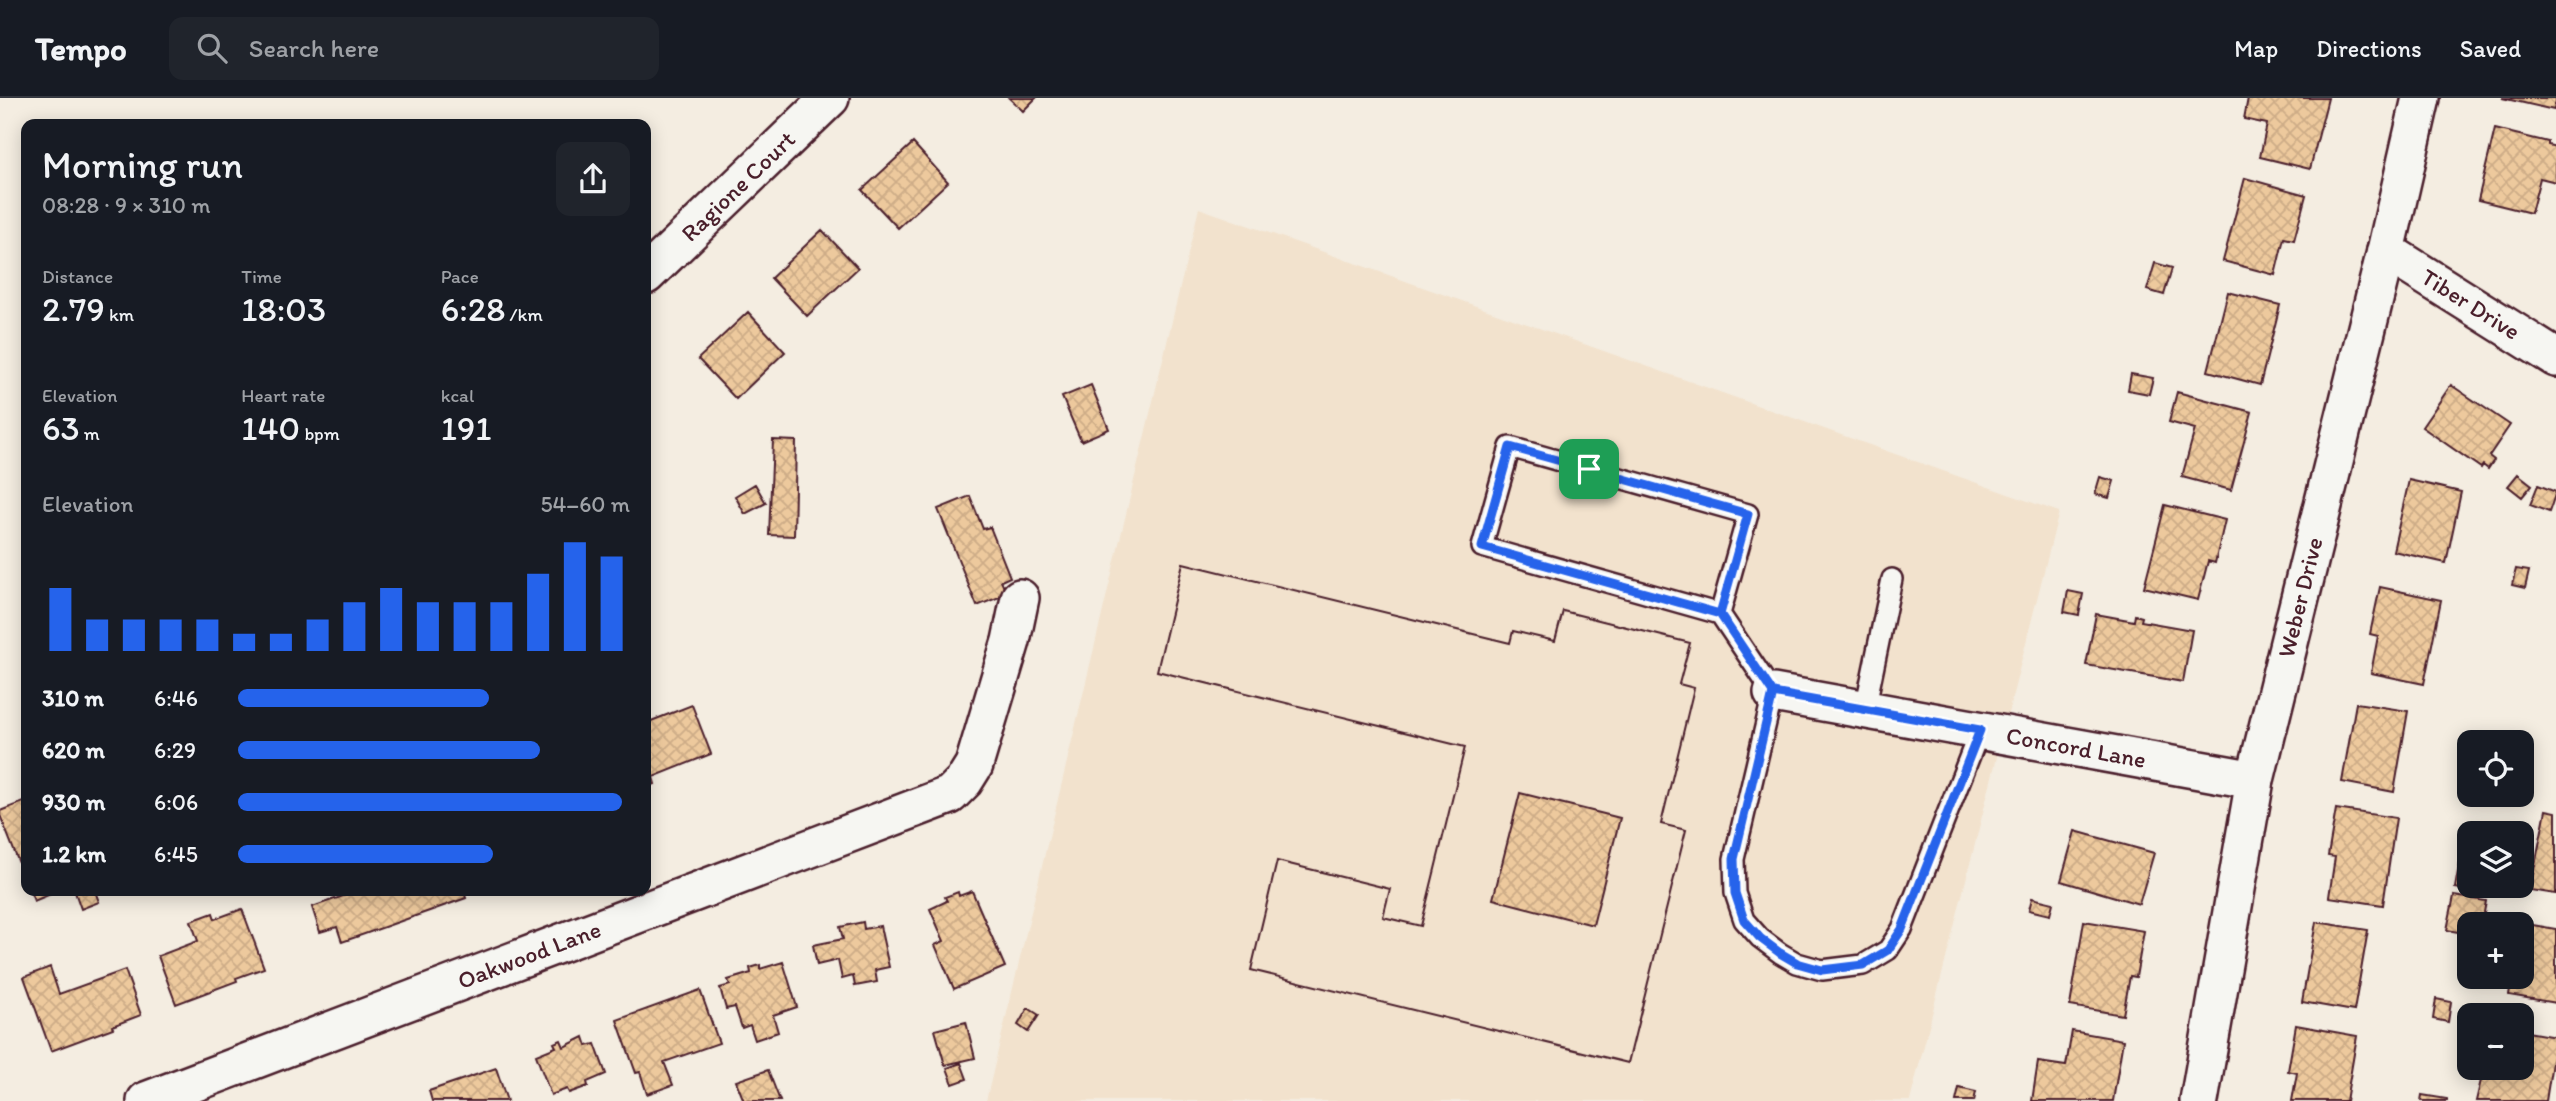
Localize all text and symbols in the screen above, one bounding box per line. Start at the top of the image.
search box [169,17,659,80]
text: Tempo [35,29,127,68]
icon: search [193,29,231,67]
text: Search here [249,32,379,64]
text: Map [2234,34,2278,63]
text: Directions [2316,34,2422,63]
text: Saved [2460,34,2521,63]
street label: Ragione Court [675,125,801,247]
text: Morning run [42,142,243,188]
button: share [556,142,630,216]
text: 08:28 · 9 × 310 m [42,191,211,219]
street label: Tiber Drive [2416,262,2526,346]
text: Distance [42,265,113,288]
text: Time [241,265,282,288]
text: Pace [441,265,479,288]
text: 2.79 [42,288,105,330]
text: 18:03 [241,288,326,330]
text: 6:28 [441,288,505,330]
text: km [105,303,134,326]
text: /km [505,303,543,326]
text: Elevation [42,384,118,407]
text: Heart rate [241,384,325,407]
text: kcal [441,384,474,407]
text: 63 [42,407,80,449]
text: 140 [241,407,300,449]
text: 191 [441,407,491,449]
text: m [80,422,100,445]
text: bpm [300,422,340,445]
pin [1559,439,1619,499]
icon: arrive [1570,450,1608,488]
text: Elevation [42,490,133,518]
text: 54–60 m [540,490,630,518]
street label: Weber Drive [2271,534,2329,660]
text: 310 m [42,684,104,712]
text: 6:46 [154,684,198,712]
street label: Concord Lane [2004,720,2148,774]
map controls [2457,730,2534,1080]
button: locate [2457,730,2534,807]
text: 620 m [42,736,105,764]
text: 6:29 [154,736,196,764]
text: 930 m [42,788,105,816]
text: 6:06 [154,788,198,816]
button: layers [2457,821,2534,898]
text: 1.2 km [42,840,106,868]
text: 6:45 [154,840,198,868]
button: + [2457,912,2534,989]
street label: Oakwood Lane [453,914,605,995]
button: − [2457,1003,2534,1080]

